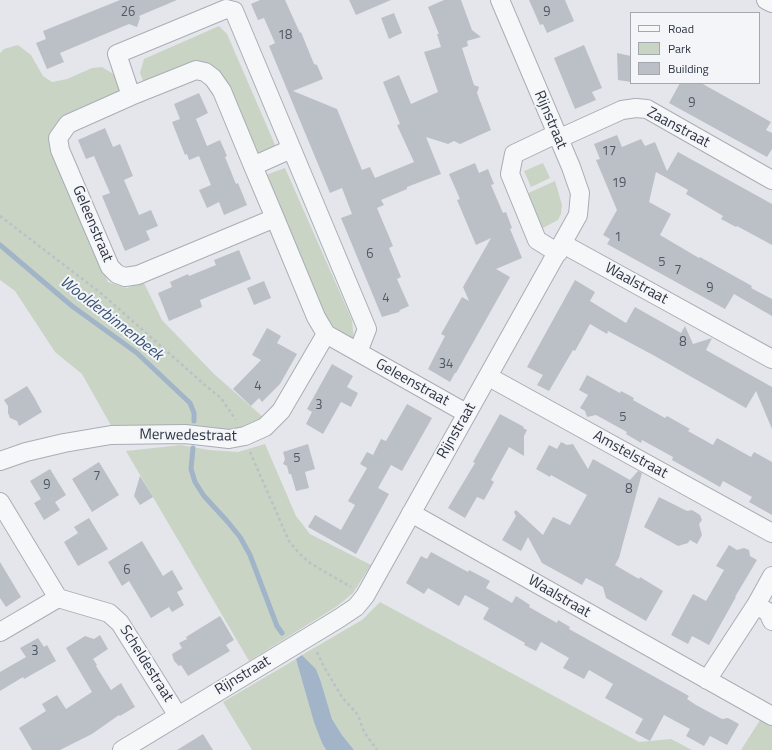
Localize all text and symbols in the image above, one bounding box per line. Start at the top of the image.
house number: 26 [121,5,135,21]
house number: 9 [543,5,551,21]
legend [630,12,760,84]
text: Road [668,19,694,38]
house number: 18 [278,28,292,44]
text: Park [668,39,691,58]
text: Building [668,59,709,78]
street label: Rijnstraat [530,88,570,152]
house number: 9 [688,96,696,112]
street label: Zaanstraat [643,104,713,152]
house number: 17 [602,144,616,160]
house number: 19 [612,176,626,192]
street label: Geleenstraat [68,183,116,265]
house number: 1 [614,230,622,246]
house number: 6 [366,247,374,263]
house number: 5 [658,255,666,271]
street label: Waalstraat [601,259,671,309]
house number: 7 [674,263,682,279]
water label: Woolderbinnenbeek [56,273,166,365]
house number: 9 [706,281,714,297]
house number: 4 [382,291,390,307]
house number: 8 [679,335,687,351]
street label: Geleenstraat [372,355,452,411]
house number: 34 [439,357,453,373]
house number: 4 [254,379,262,395]
house number: 3 [315,398,323,414]
street label: Rijnstraat [434,400,480,462]
house number: 5 [619,410,627,426]
street label: Merwedestraat [139,426,237,446]
street label: Amstelstraat [590,427,670,483]
house number: 5 [293,451,301,467]
house number: 7 [93,469,101,485]
house number: 9 [43,478,51,494]
house number: 8 [625,482,633,498]
house number: 6 [123,563,131,579]
street label: Waalstraat [524,572,594,622]
street label: Scheldestraat [115,622,177,706]
house number: 3 [31,644,39,660]
street label: Rijnstraat [212,652,274,700]

